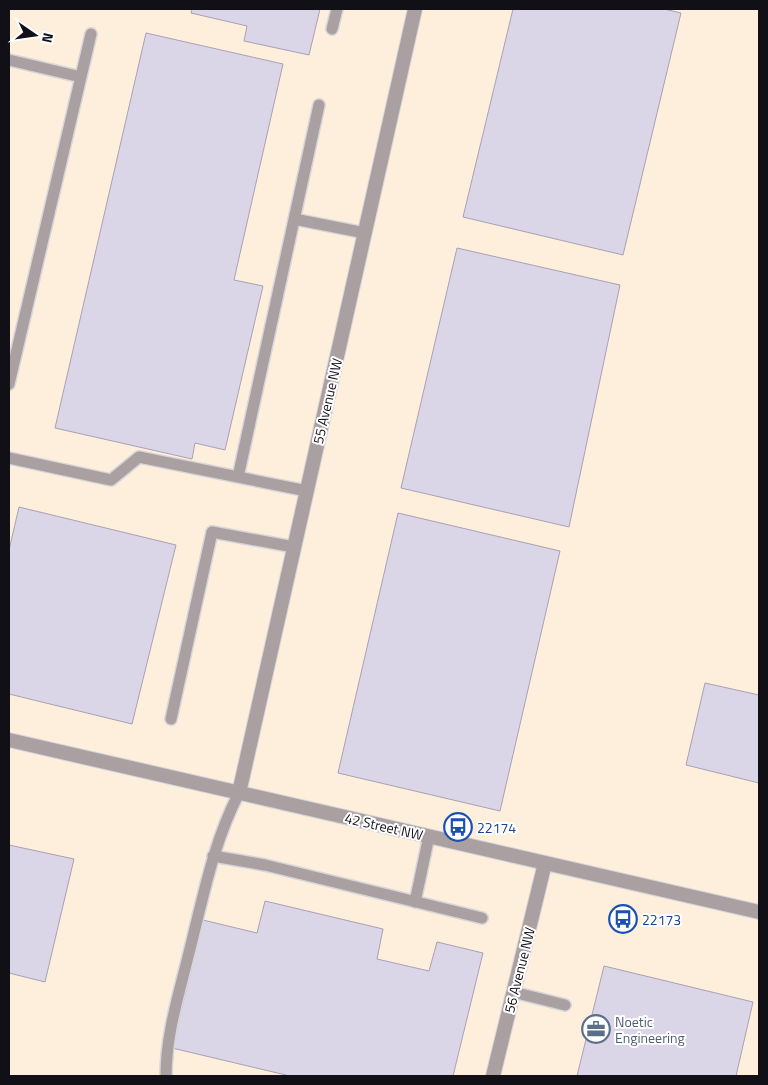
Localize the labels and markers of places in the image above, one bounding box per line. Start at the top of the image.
bus stop icon: 22174 [443,812,473,842]
place label: 22174 [477,817,516,838]
bus stop icon: 22173 [608,904,638,934]
place label: 22173 [642,909,681,930]
place label: Noetic Engineering [615,1011,685,1048]
office icon: Noetic Engineering [581,1014,611,1044]

